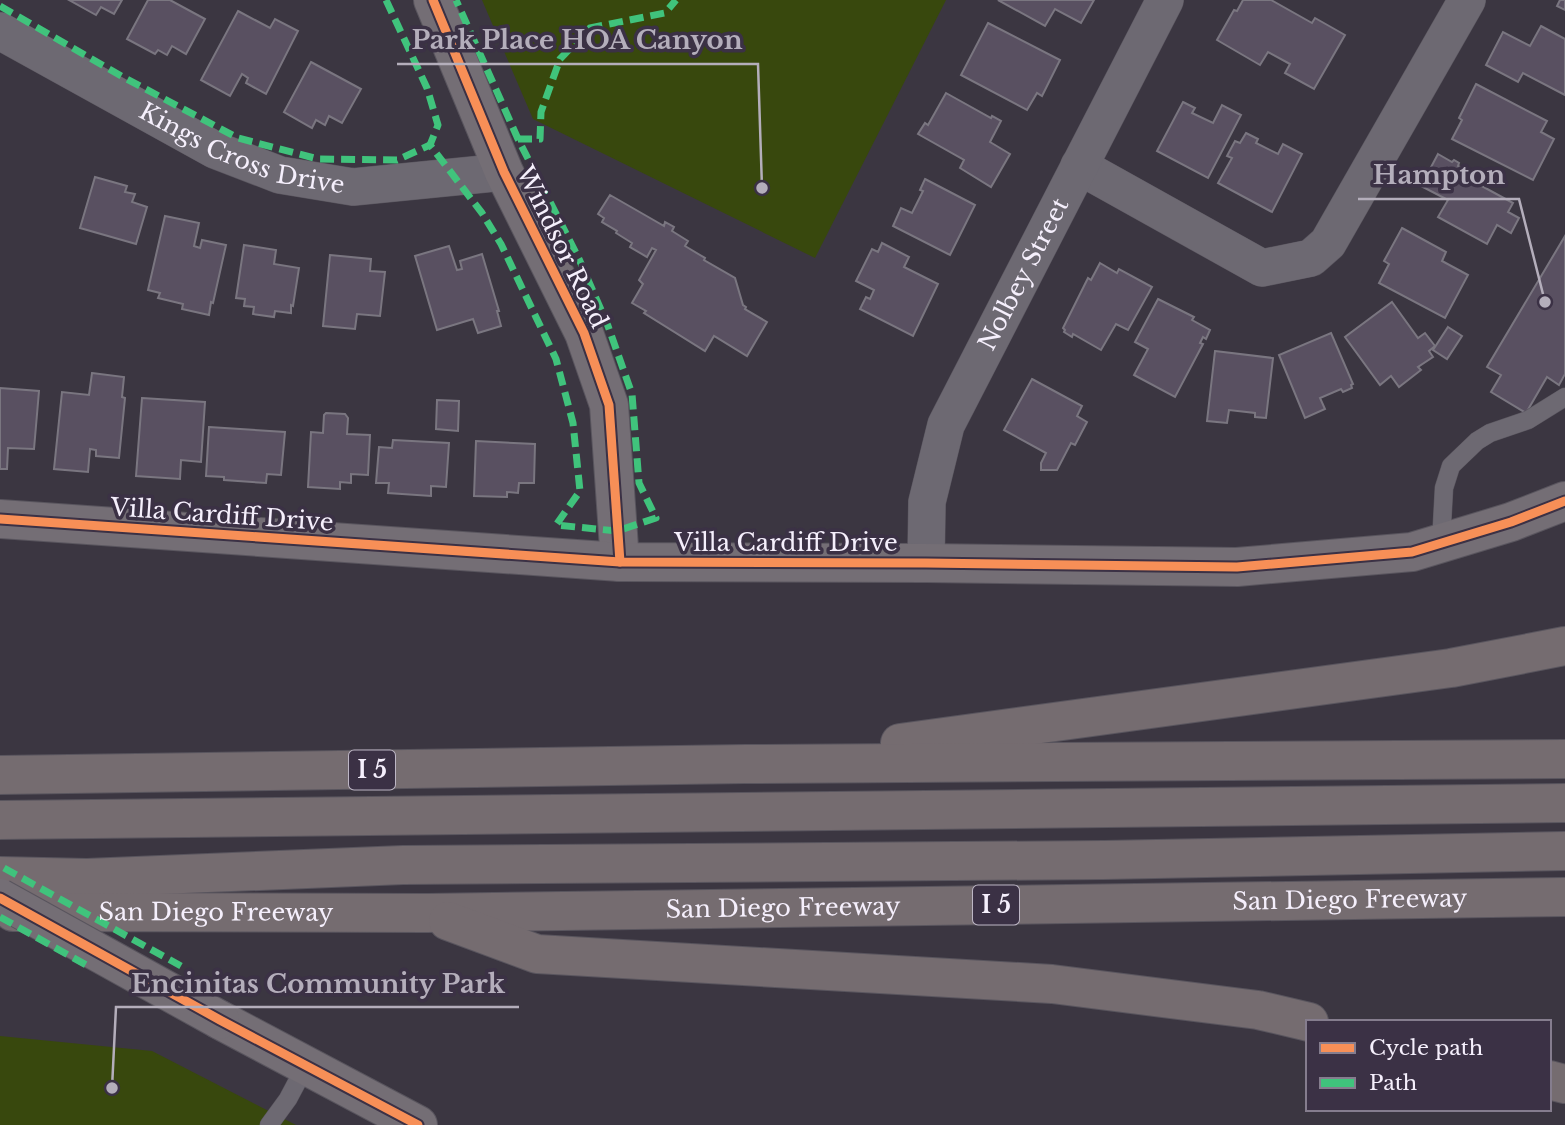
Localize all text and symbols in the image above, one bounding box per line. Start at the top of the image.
callout: Park Place HOA Canyon [397,17,758,64]
text: Park Place HOA Canyon [411,24,743,56]
street label: Kings Cross Drive [134,96,347,199]
callout: Hampton [1358,152,1519,199]
text: Hampton [1373,159,1505,191]
street label: Windsor Road [510,160,614,333]
street label: Nolbey Street [972,193,1074,355]
street label: Villa Cardiff Drive [109,492,334,537]
street label: Villa Cardiff Drive [673,528,898,557]
road number: I 5 [349,750,395,790]
street label: San Diego Freeway [1232,883,1468,916]
road number: I 5 [973,885,1019,924]
street label: San Diego Freeway [665,891,901,924]
street label: San Diego Freeway [99,897,334,927]
callout: Encinitas Community Park [116,960,519,1007]
text: Encinitas Community Park [131,968,506,1000]
legend [1306,1020,1551,1111]
text: Cycle path [1369,1035,1483,1061]
text: Path [1369,1070,1417,1096]

